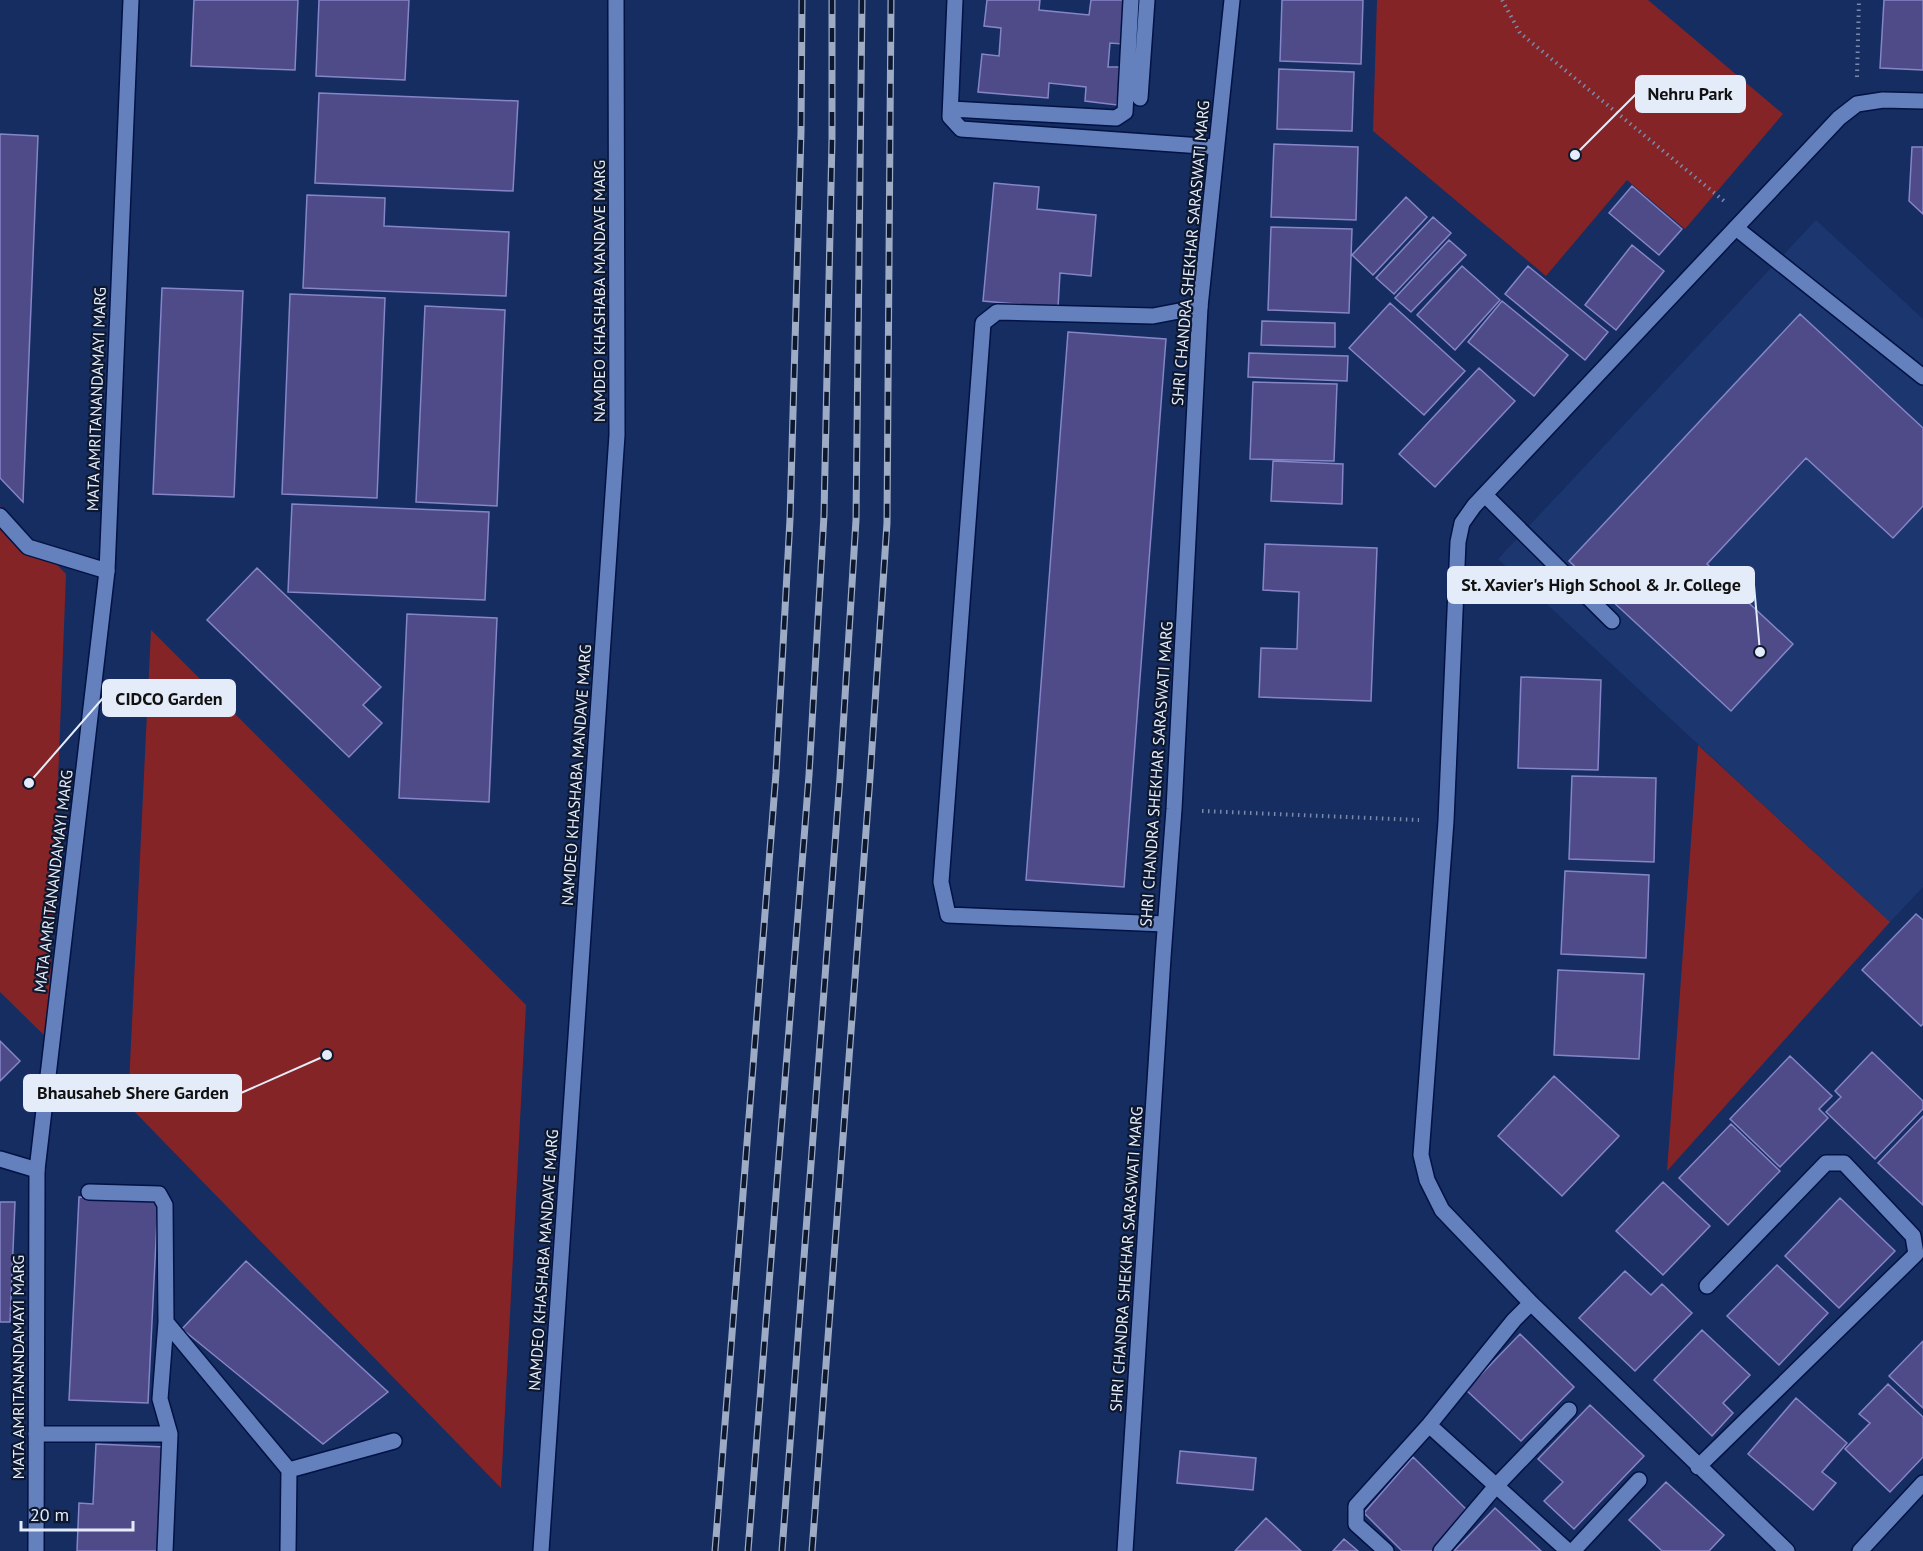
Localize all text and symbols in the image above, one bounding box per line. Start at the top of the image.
callout: Nehru Park [1636,76,1745,112]
text: Nehru Park [1647,82,1733,105]
street label: SHRI CHANDRA SHEKHAR SARASWATI MARG [1167,100,1213,406]
street label: NAMDEO KHASHABA MANDAVE MARG [589,160,609,422]
street label: MATA AMRITANANDAMAYI MARG [82,287,110,511]
callout: St. Xavier's High School & Jr. College [1448,567,1754,603]
text: St. Xavier's High School & Jr. College [1461,573,1741,596]
street label: SHRI CHANDRA SHEKHAR SARASWATI MARG [1135,621,1177,927]
street label: NAMDEO KHASHABA MANDAVE MARG [557,644,595,906]
callout: CIDCO Garden [103,680,235,716]
text: CIDCO Garden [115,687,223,710]
street label: MATA AMRITANANDAMAYI MARG [29,768,77,994]
callout: Bhausaheb Shere Garden [24,1075,241,1111]
text: Bhausaheb Shere Garden [37,1081,229,1104]
street label: SHRI CHANDRA SHEKHAR SARASWATI MARG [1105,1106,1147,1412]
street label: NAMDEO KHASHABA MANDAVE MARG [524,1129,562,1391]
street label: MATA AMRITANANDAMAYI MARG [8,1255,28,1479]
scale bar [21,1494,134,1532]
text: 20 m [30,1503,69,1526]

